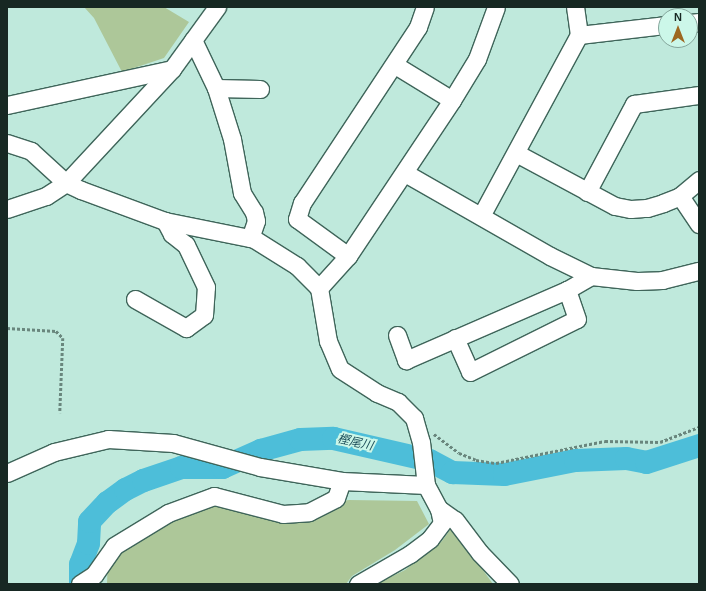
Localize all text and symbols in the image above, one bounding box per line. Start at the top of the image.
north arrow [658,8,698,48]
text: N [674,11,682,23]
water label: 樫尾川 [336,432,374,454]

